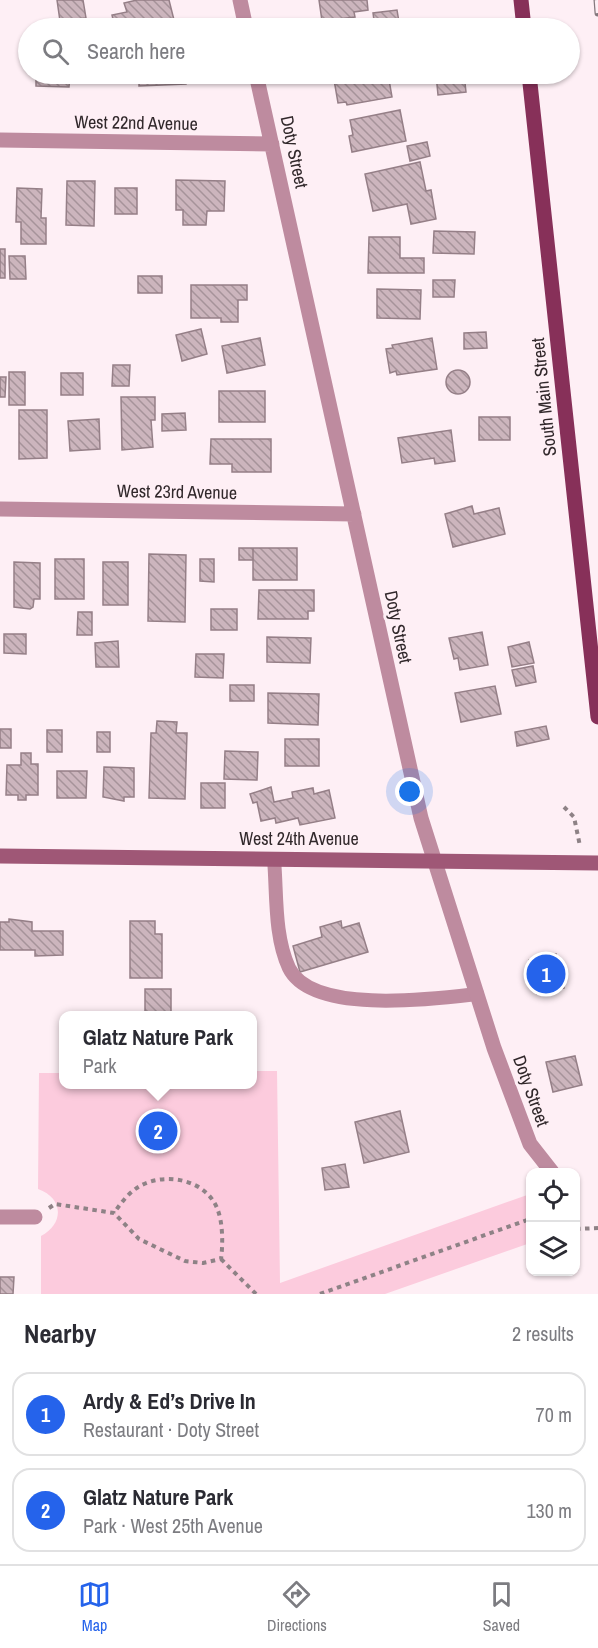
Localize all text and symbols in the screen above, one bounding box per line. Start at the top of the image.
search box [18,18,580,84]
icon: search [39,35,72,68]
text: Search here [87,36,185,66]
street label: West 22nd Avenue [74,109,198,136]
street label: Doty Street [275,113,314,191]
street label: South Main Street [525,337,562,458]
street label: West 23rd Avenue [117,478,237,505]
street label: Doty Street [379,588,418,666]
your location [395,777,424,806]
street label: West 24th Avenue [239,826,359,851]
pin: 1 [526,952,566,996]
popup [59,1011,257,1089]
text: Glatz Nature Park [83,1022,233,1052]
text: Park [83,1052,117,1079]
street label: Doty Street [507,1052,556,1130]
pin: 2 [138,1108,178,1154]
map controls [526,1168,580,1276]
button: locate [526,1168,580,1222]
button: layers [526,1222,580,1276]
text: Nearby [24,1316,96,1351]
text: 2 results [512,1320,574,1347]
text: Ardy & Ed’s Drive In [83,1386,256,1416]
text: 1 [41,1401,50,1428]
text: 70 m [536,1401,572,1428]
text: Restaurant · Doty Street [83,1416,259,1443]
text: Glatz Nature Park [83,1482,233,1512]
text: 2 [41,1497,50,1524]
text: 130 m [526,1497,572,1524]
text: Park · West 25th Avenue [83,1512,263,1539]
tab: Map [78,1578,111,1636]
tab: Directions [267,1578,327,1636]
tab: Saved [483,1578,520,1636]

